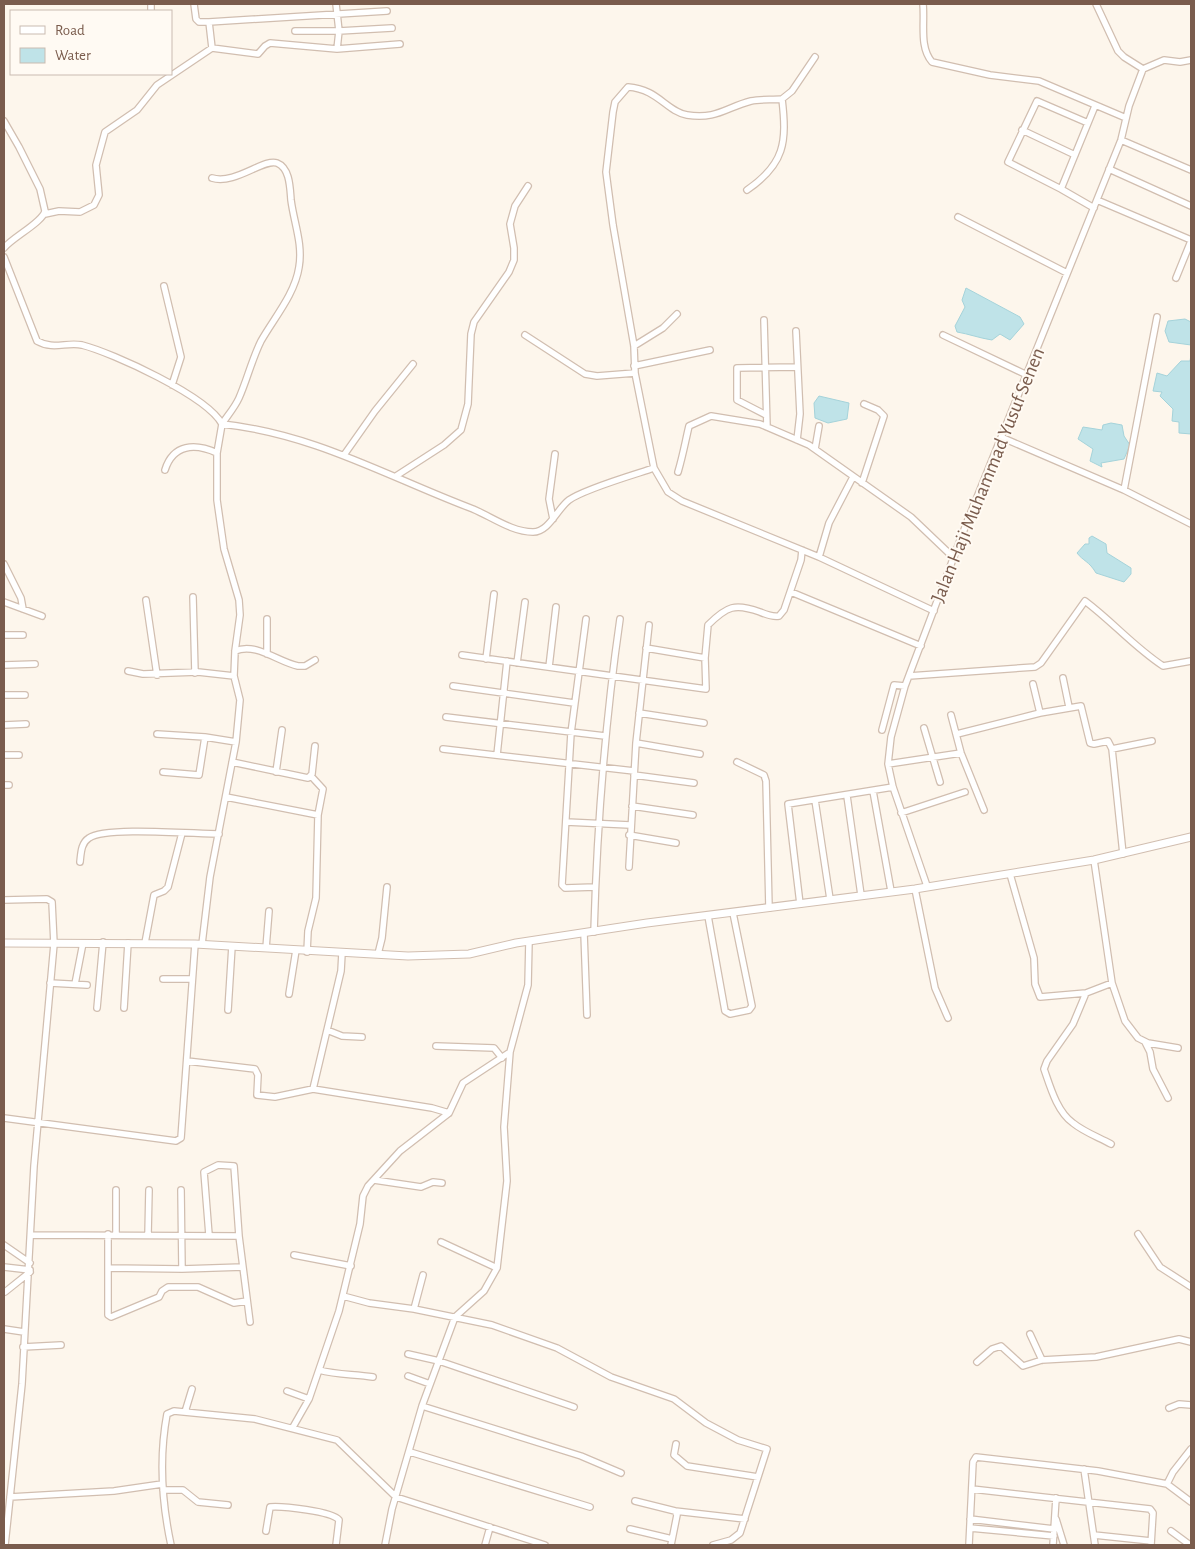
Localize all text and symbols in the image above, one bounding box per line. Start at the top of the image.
legend [10,10,172,75]
text: Road [55,23,85,38]
text: Water [55,48,91,63]
street label: Jalan Haji Muhammad Yusuf Senen [928,345,1048,605]

